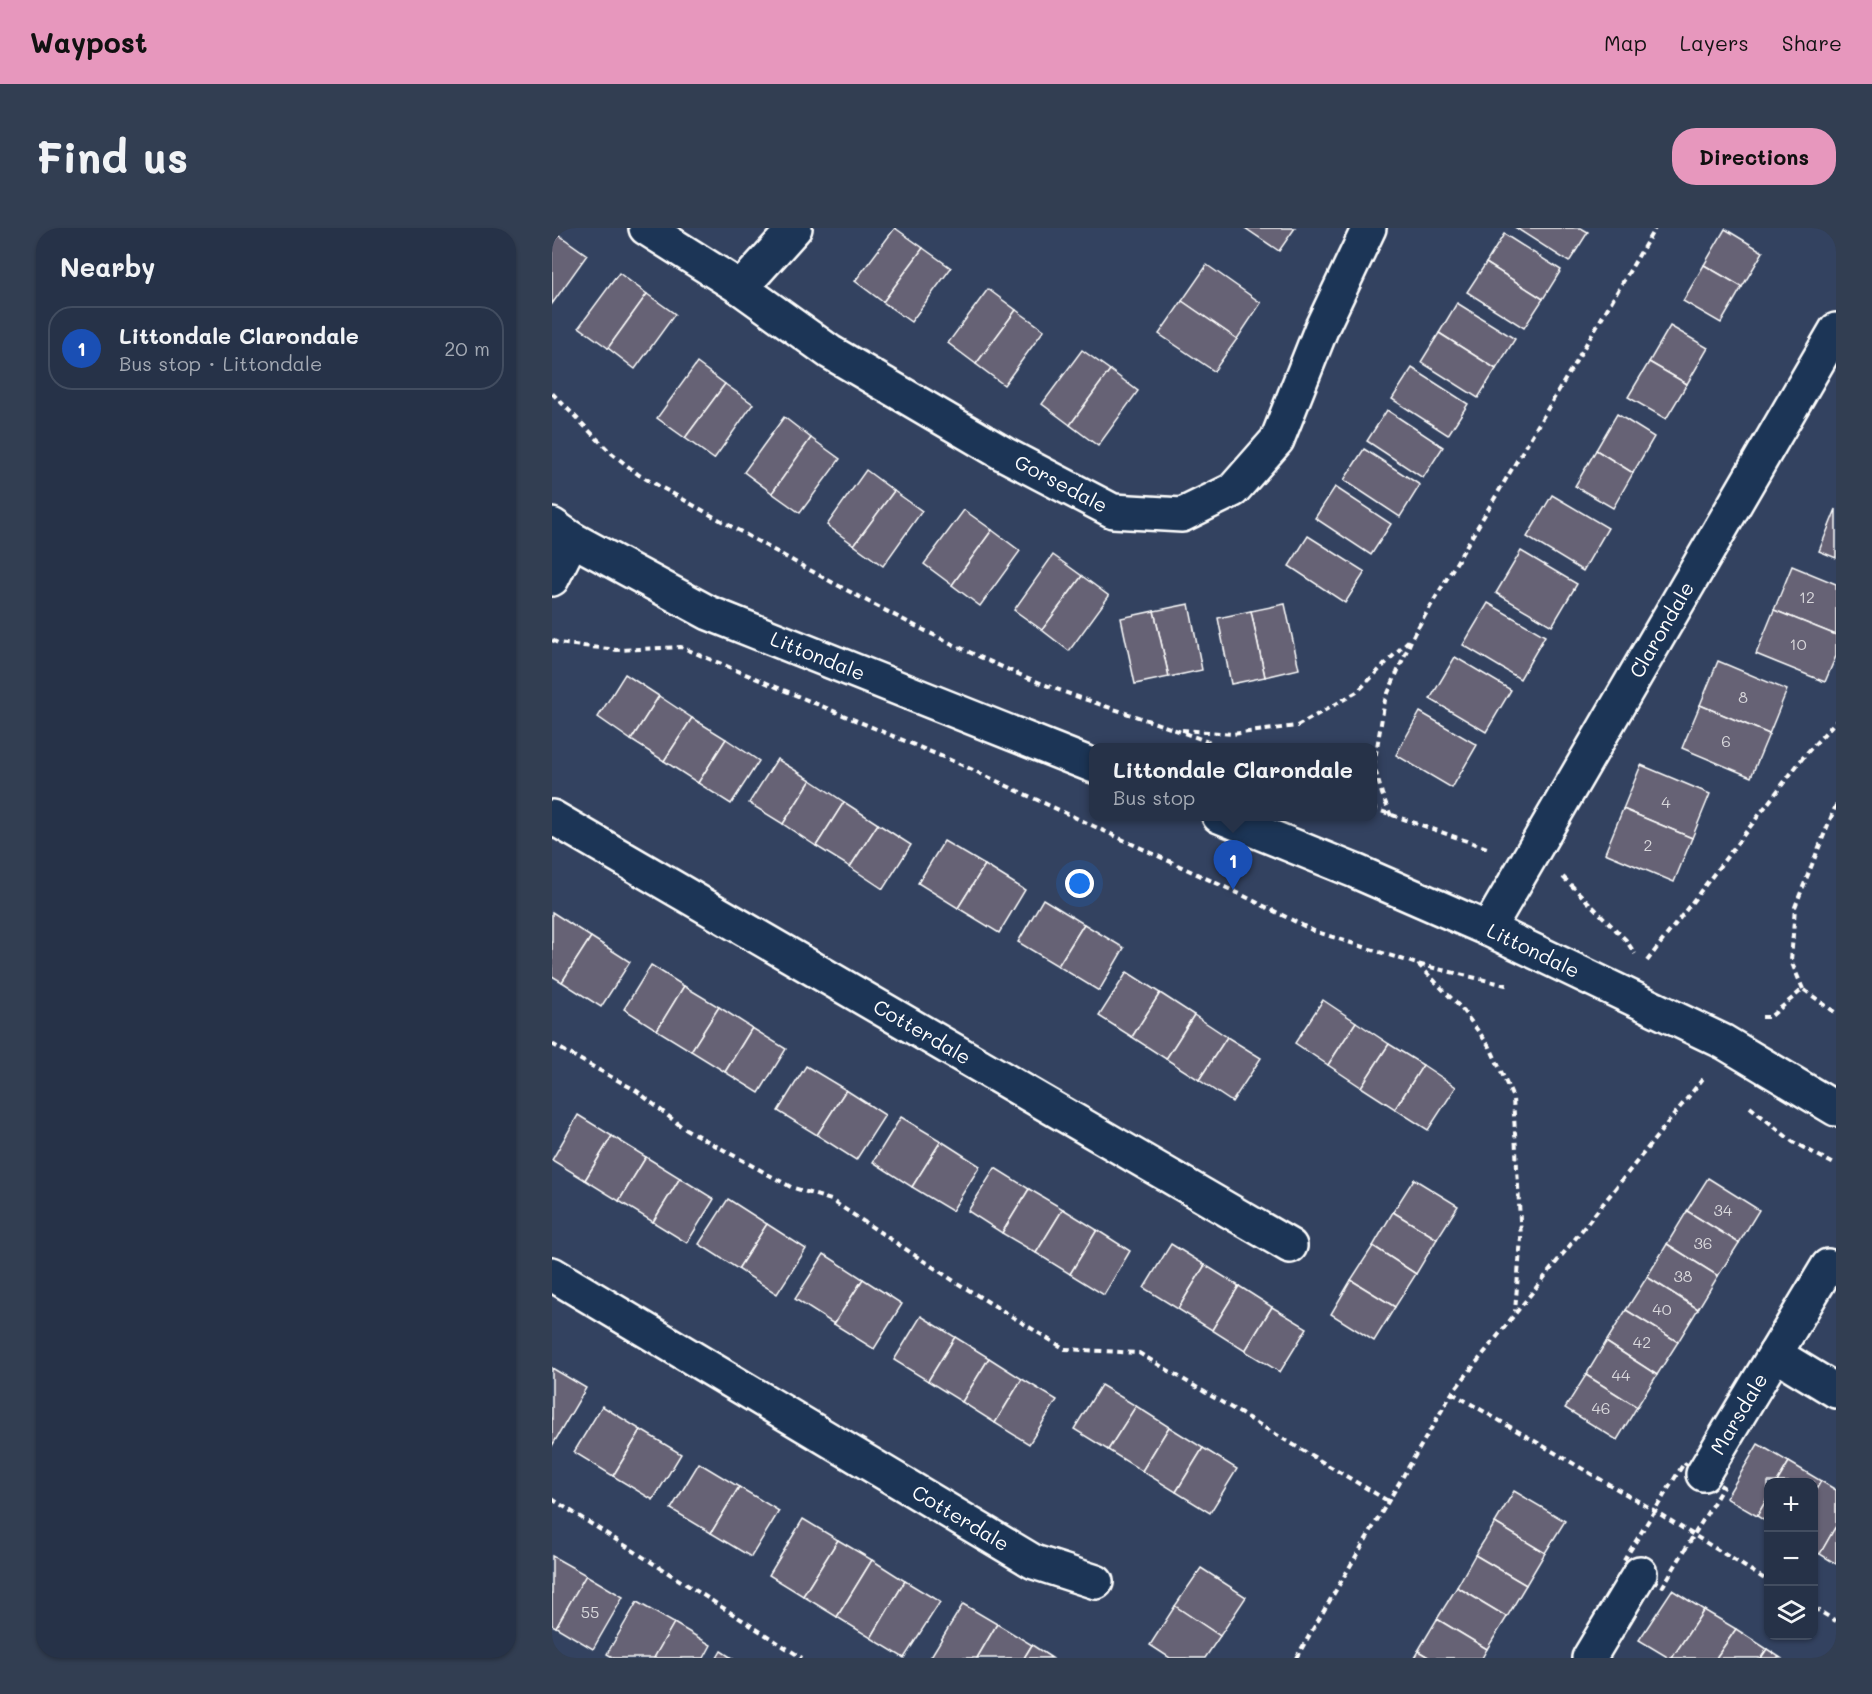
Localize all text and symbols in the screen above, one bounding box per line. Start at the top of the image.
text: Waypost [30,24,147,60]
text: Map [1604,29,1647,56]
text: Layers [1680,29,1749,56]
text: Share [1782,29,1842,56]
button: Directions [1672,128,1836,185]
text: Find us [36,129,188,184]
text: Nearby [60,250,155,284]
text: Littondale Clarondale [119,321,359,350]
text: 1 [77,335,86,361]
text: 20 m [444,335,490,361]
text: Bus stop · Littondale [119,350,322,376]
street label: Gorsedale [1010,448,1112,518]
street label: Clarondale [1623,576,1699,682]
house number: 12 [1799,586,1815,607]
street label: Littondale [767,625,869,686]
house number: 10 [1789,633,1807,654]
house number: 8 [1738,686,1748,707]
house number: 6 [1721,730,1731,751]
popup [1089,743,1377,821]
text: Littondale Clarondale [1113,755,1353,784]
text: Bus stop [1113,784,1195,810]
house number: 4 [1661,791,1671,812]
house number: 2 [1644,834,1652,855]
pin: 1 [1214,840,1252,890]
your location [1065,869,1094,898]
street label: Littondale [1483,916,1584,983]
street label: Cotterdale [869,993,976,1070]
house number: 34 [1714,1199,1733,1220]
house number: 36 [1693,1232,1713,1253]
house number: 38 [1673,1265,1693,1286]
house number: 40 [1652,1298,1672,1319]
house number: 42 [1633,1331,1651,1352]
house number: 44 [1612,1364,1631,1385]
street label: Marsdale [1704,1368,1773,1459]
house number: 46 [1591,1397,1611,1418]
street label: Cotterdale [908,1478,1014,1556]
map controls [1764,1478,1818,1640]
button: + [1764,1478,1818,1532]
button: − [1764,1532,1818,1586]
button: layers [1764,1586,1818,1640]
house number: 55 [581,1601,599,1622]

